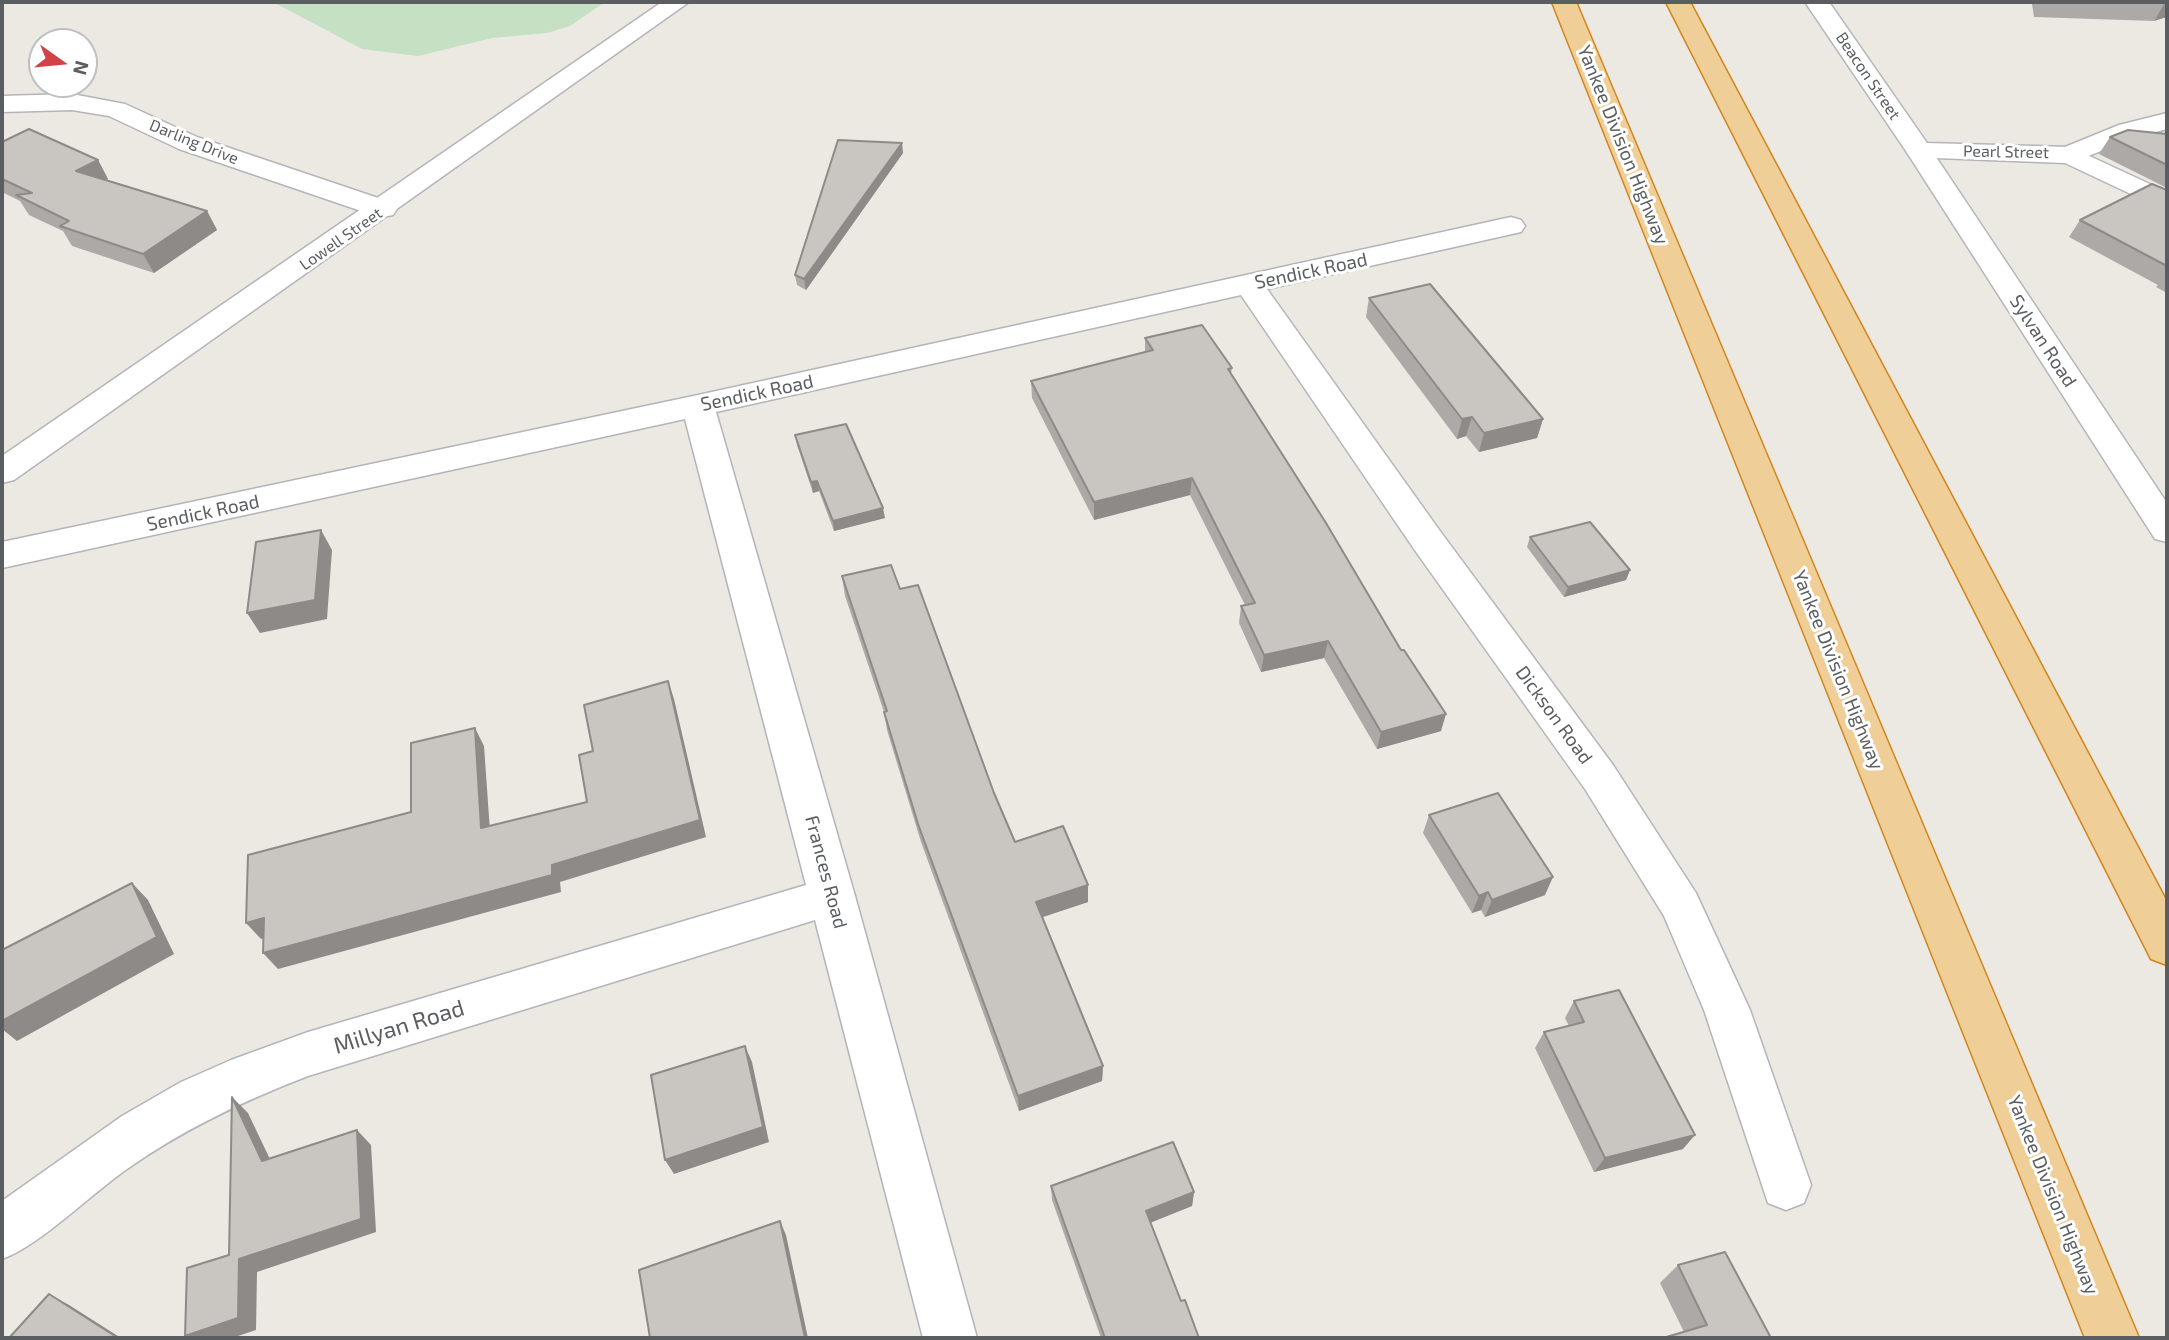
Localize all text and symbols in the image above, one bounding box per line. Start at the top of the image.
north arrow [28,28,98,98]
street label: Beacon Street [1832,29,1904,123]
street label: Yankee Division Highway [1573,42,1673,248]
text: N [69,58,95,78]
street label: Darling Drive [147,115,241,169]
street label: Pearl Street [1963,142,2049,162]
street label: Lowell Street [296,203,386,275]
street label: Sendick Road [1253,248,1369,294]
street label: Sylvan Road [2005,291,2081,391]
street label: Sendick Road [699,370,815,416]
street label: Sendick Road [145,490,261,536]
street label: Yankee Division Highway [1788,567,1888,773]
street label: Dickson Road [1511,661,1597,769]
street label: Frances Road [800,813,852,931]
street label: Millyan Road [330,994,468,1060]
street label: Yankee Division Highway [2003,1092,2103,1298]

